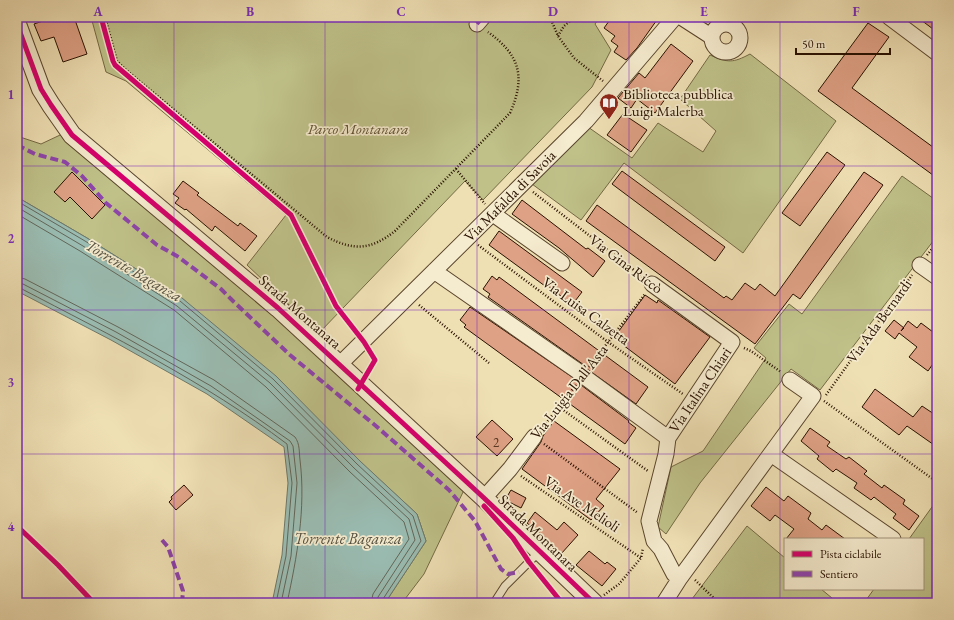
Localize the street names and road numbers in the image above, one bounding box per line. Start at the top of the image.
street label: Via Mafalda di Savoia [460,146,560,246]
street label: Via Gina Riccò [586,230,667,297]
street label: Strada Montanara [255,271,346,353]
street label: Via Luisa Calzetta [539,272,634,349]
street label: Via Ada Bernardi [842,275,916,366]
street label: Via Luigia Dall'Asta [526,340,612,443]
street label: Via Italina Chiari [664,343,735,436]
street label: Via Ave Melioli [541,471,624,536]
street label: Strada Montanara [495,490,582,575]

